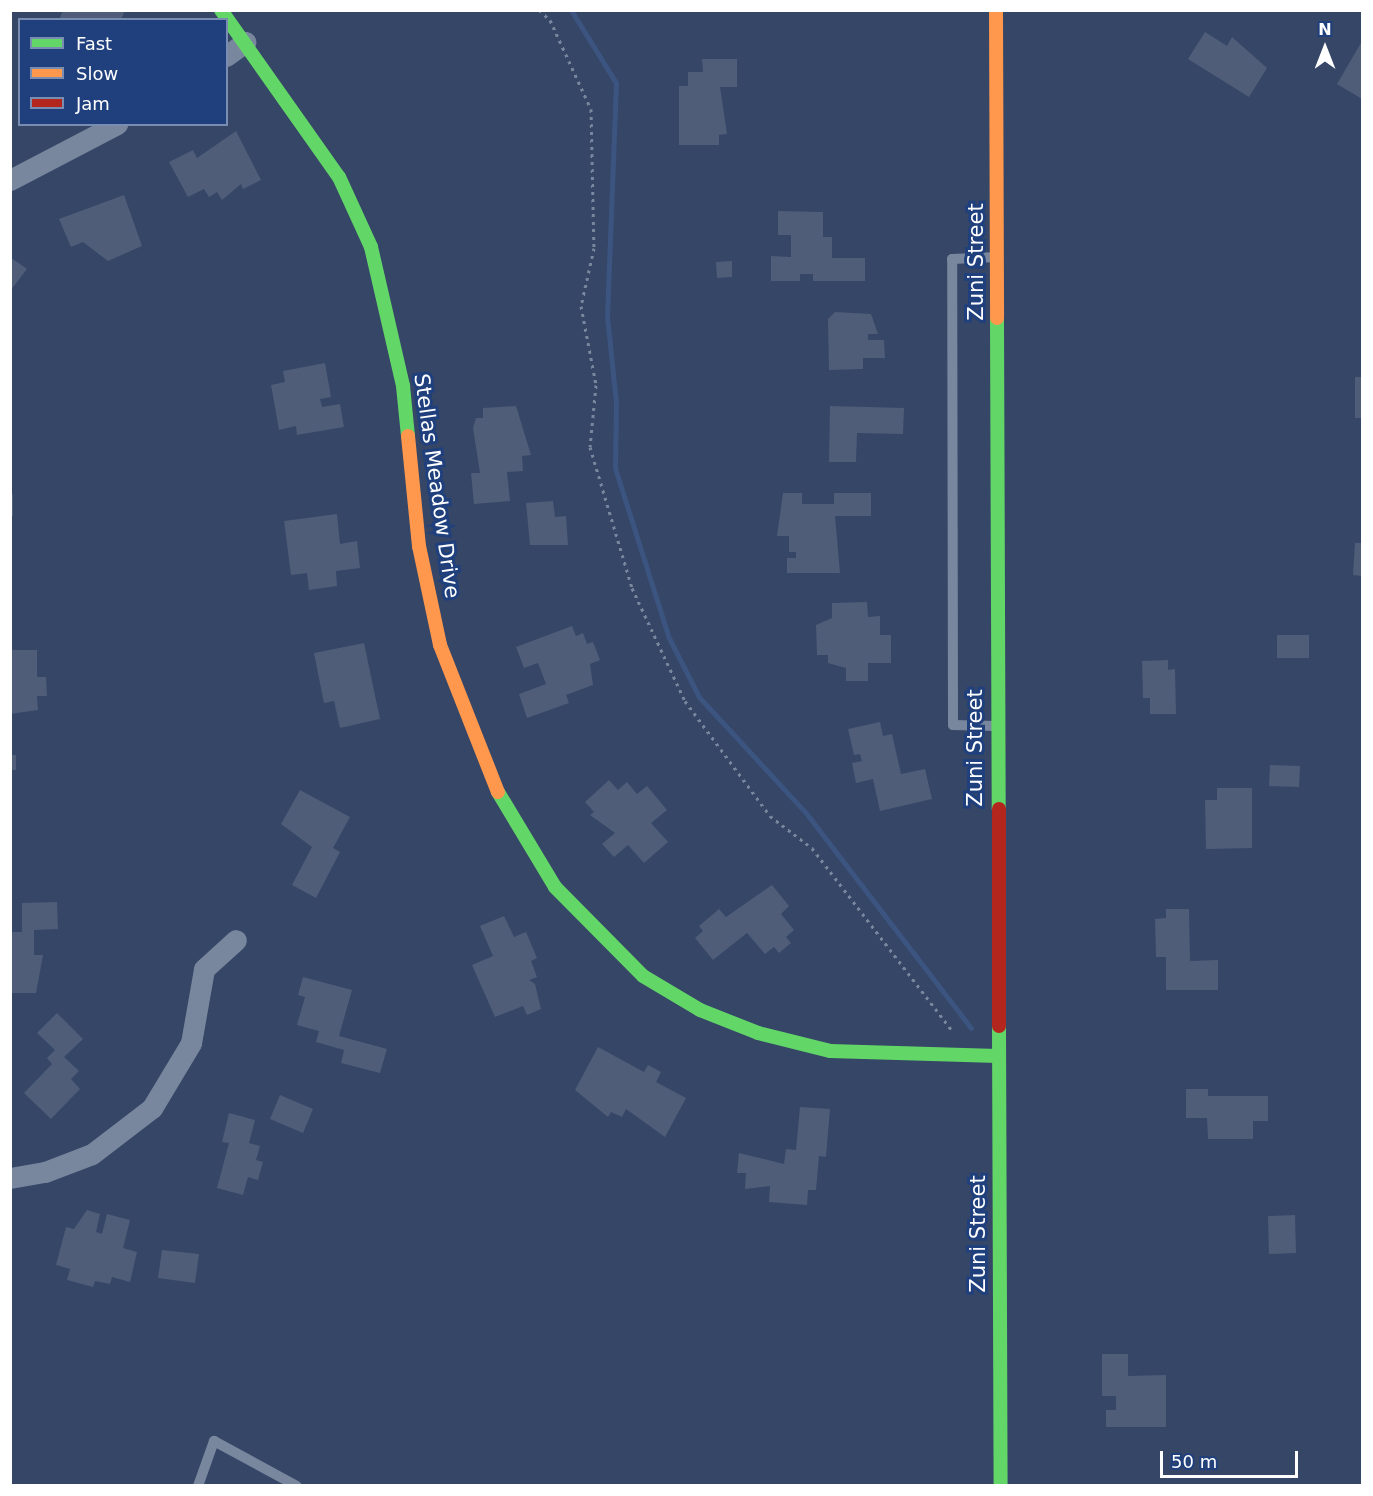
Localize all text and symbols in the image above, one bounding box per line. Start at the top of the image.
legend [18,18,228,126]
north arrow [1295,18,1355,78]
text: N [1318,20,1332,39]
text: Fast [76,33,112,54]
text: Slow [76,63,118,84]
text: Jam [76,93,110,114]
street label: Zuni Street [963,203,989,321]
street label: Stellas Meadow Drive [409,372,465,600]
street label: Zuni Street [962,689,988,807]
street label: Zuni Street [965,1175,991,1293]
scale bar [1163,1439,1301,1477]
text: 50 m [1171,1451,1217,1472]

